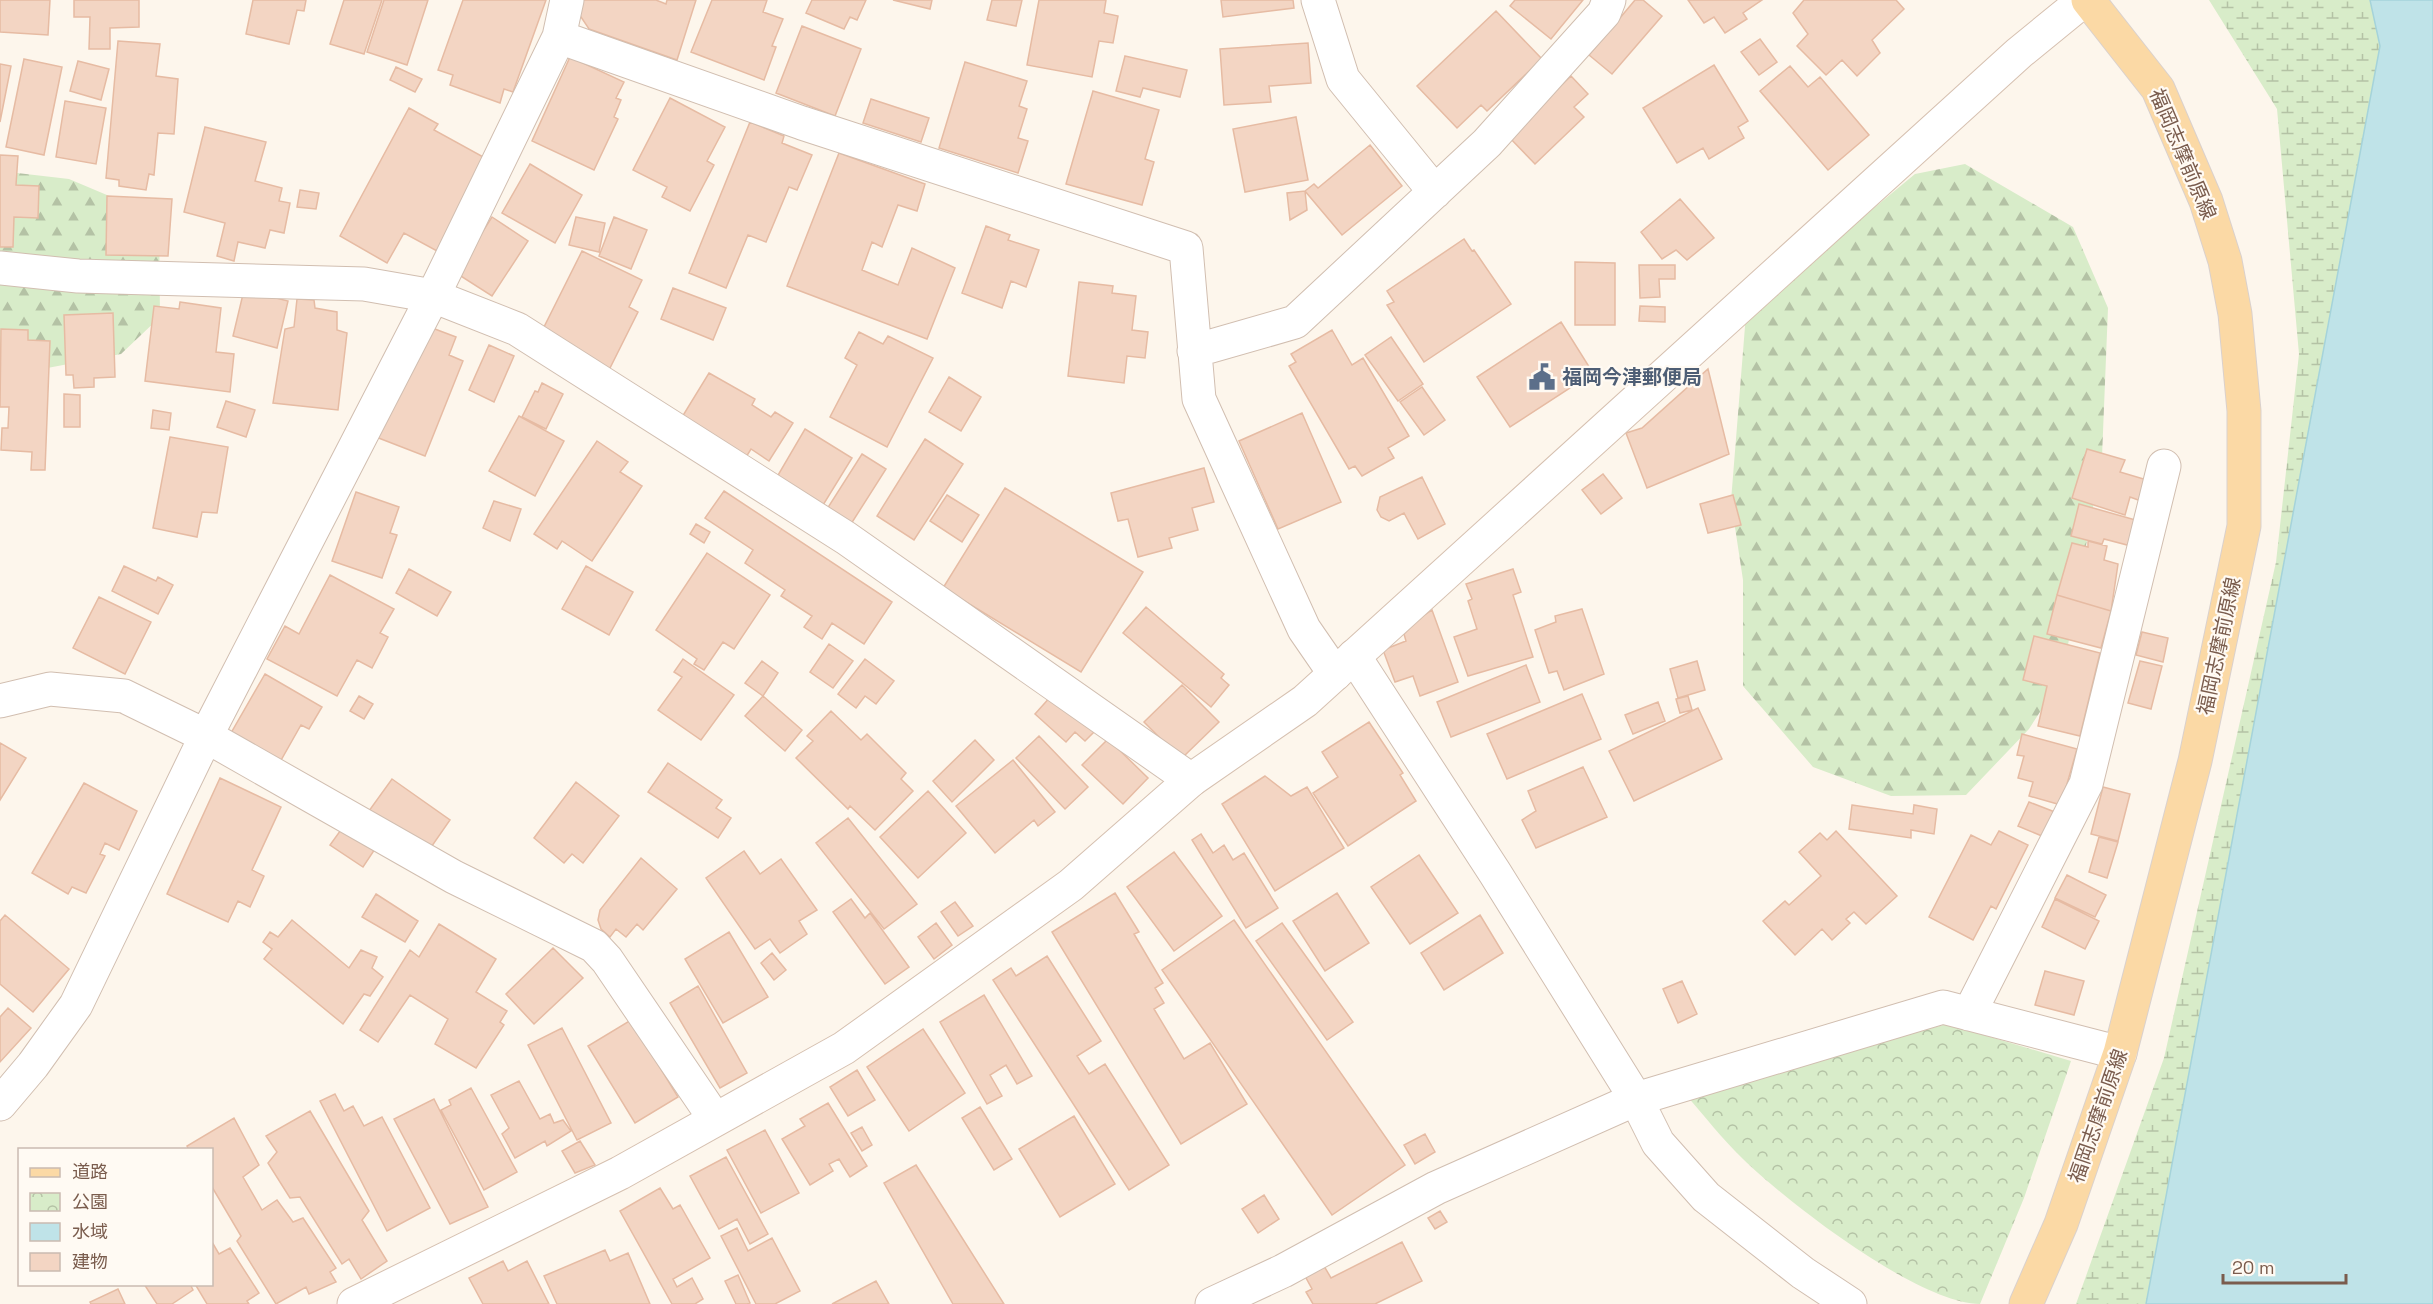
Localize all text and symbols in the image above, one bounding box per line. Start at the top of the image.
street label: 福岡志摩前原線 [2144,84,2222,224]
public building icon: 福岡今津郵便局 [1527,362,1557,392]
place label: 福岡今津郵便局 [1562,364,1702,390]
street label: 福岡志摩前原線 [2192,575,2246,717]
street label: 福岡志摩前原線 [2063,1046,2133,1186]
legend [18,1148,213,1286]
text: 道路 [72,1160,108,1183]
text: 公園 [72,1190,108,1213]
text: 水域 [72,1220,108,1243]
scale bar [2223,1247,2346,1285]
text: 建物 [72,1250,108,1273]
text: 20 m [2232,1256,2275,1279]

